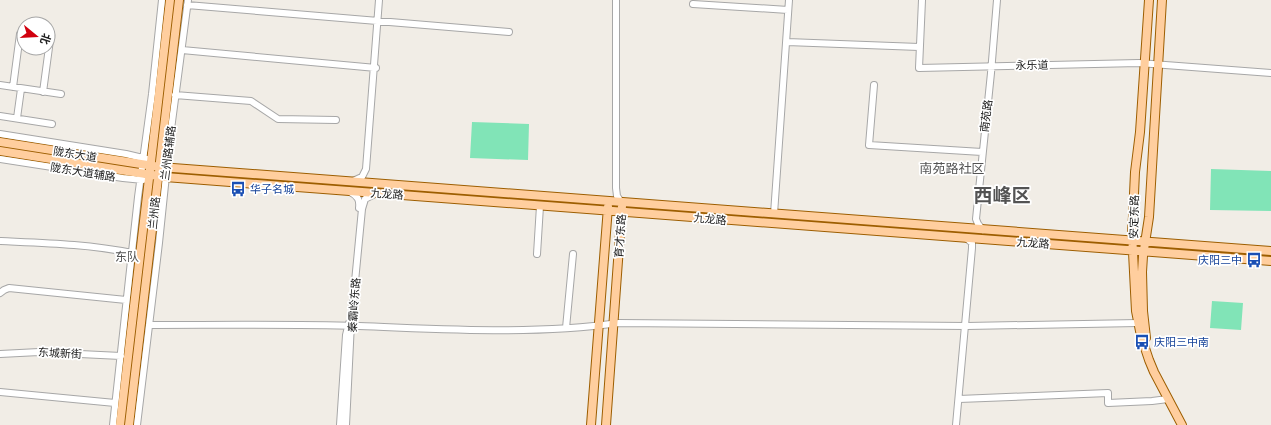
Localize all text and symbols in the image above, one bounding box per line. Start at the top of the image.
north arrow [16,16,56,56]
text: 北 [37,32,54,46]
street label: 永乐道 [1015,58,1049,72]
street label: 南苑路 [977,99,995,133]
street label: 兰州路辅路 [158,125,178,181]
street label: 陇东大道 [52,144,98,164]
street label: 陇东大道辅路 [49,160,117,184]
district label: 南苑路社区 [919,160,985,177]
bus stop icon: 华子名城 [229,180,247,198]
place label: 华子名城 [250,182,294,196]
district label: 西峰区 [973,183,1031,207]
street label: 九龙路 [370,186,404,202]
street label: 安定东路 [1127,195,1141,239]
street label: 兰州路 [145,196,163,230]
street label: 九龙路 [693,211,727,227]
street label: 育才东路 [611,214,629,258]
street label: 九龙路 [1016,235,1050,251]
district label: 东队 [115,249,139,264]
bus stop icon: 庆阳三中 [1245,251,1263,269]
place label: 庆阳三中 [1198,253,1242,267]
street label: 秦霸岭东路 [345,277,363,333]
bus stop icon: 庆阳三中南 [1133,333,1151,351]
place label: 庆阳三中南 [1154,335,1209,349]
street label: 东城新街 [38,345,82,361]

